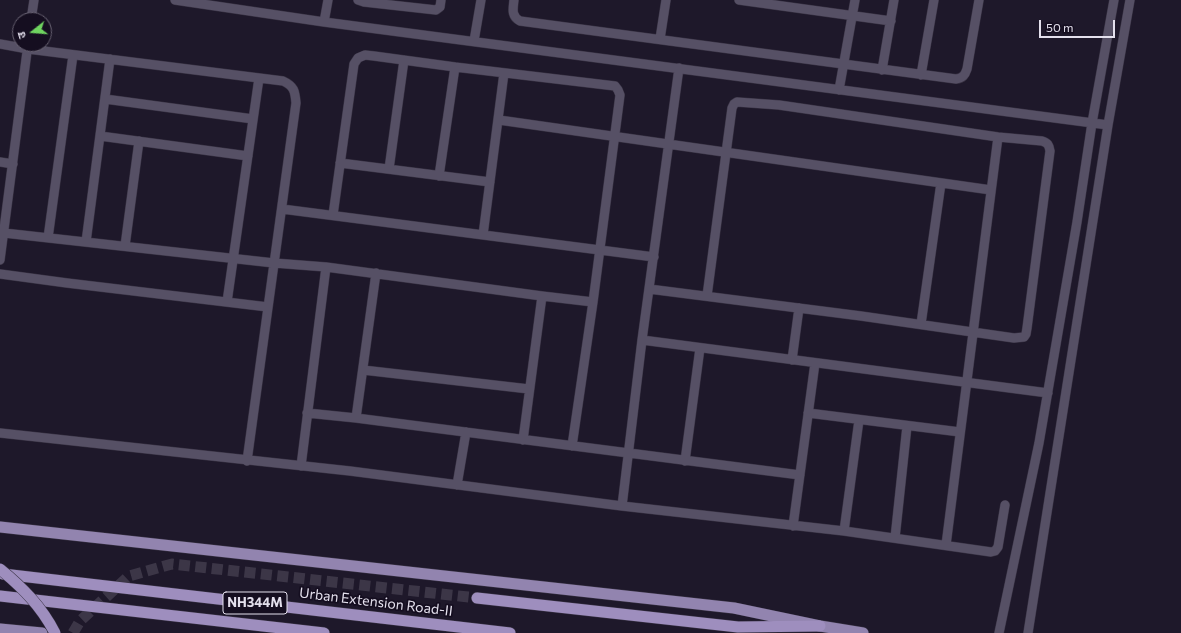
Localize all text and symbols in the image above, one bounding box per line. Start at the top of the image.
north arrow [12,12,52,52]
scale bar [1041,12,1117,38]
text: 50 m [1046,20,1074,34]
text: उ [14,30,28,40]
street label: Urban Extension Road-II [298,584,454,620]
road number: NH344M [223,592,287,614]

